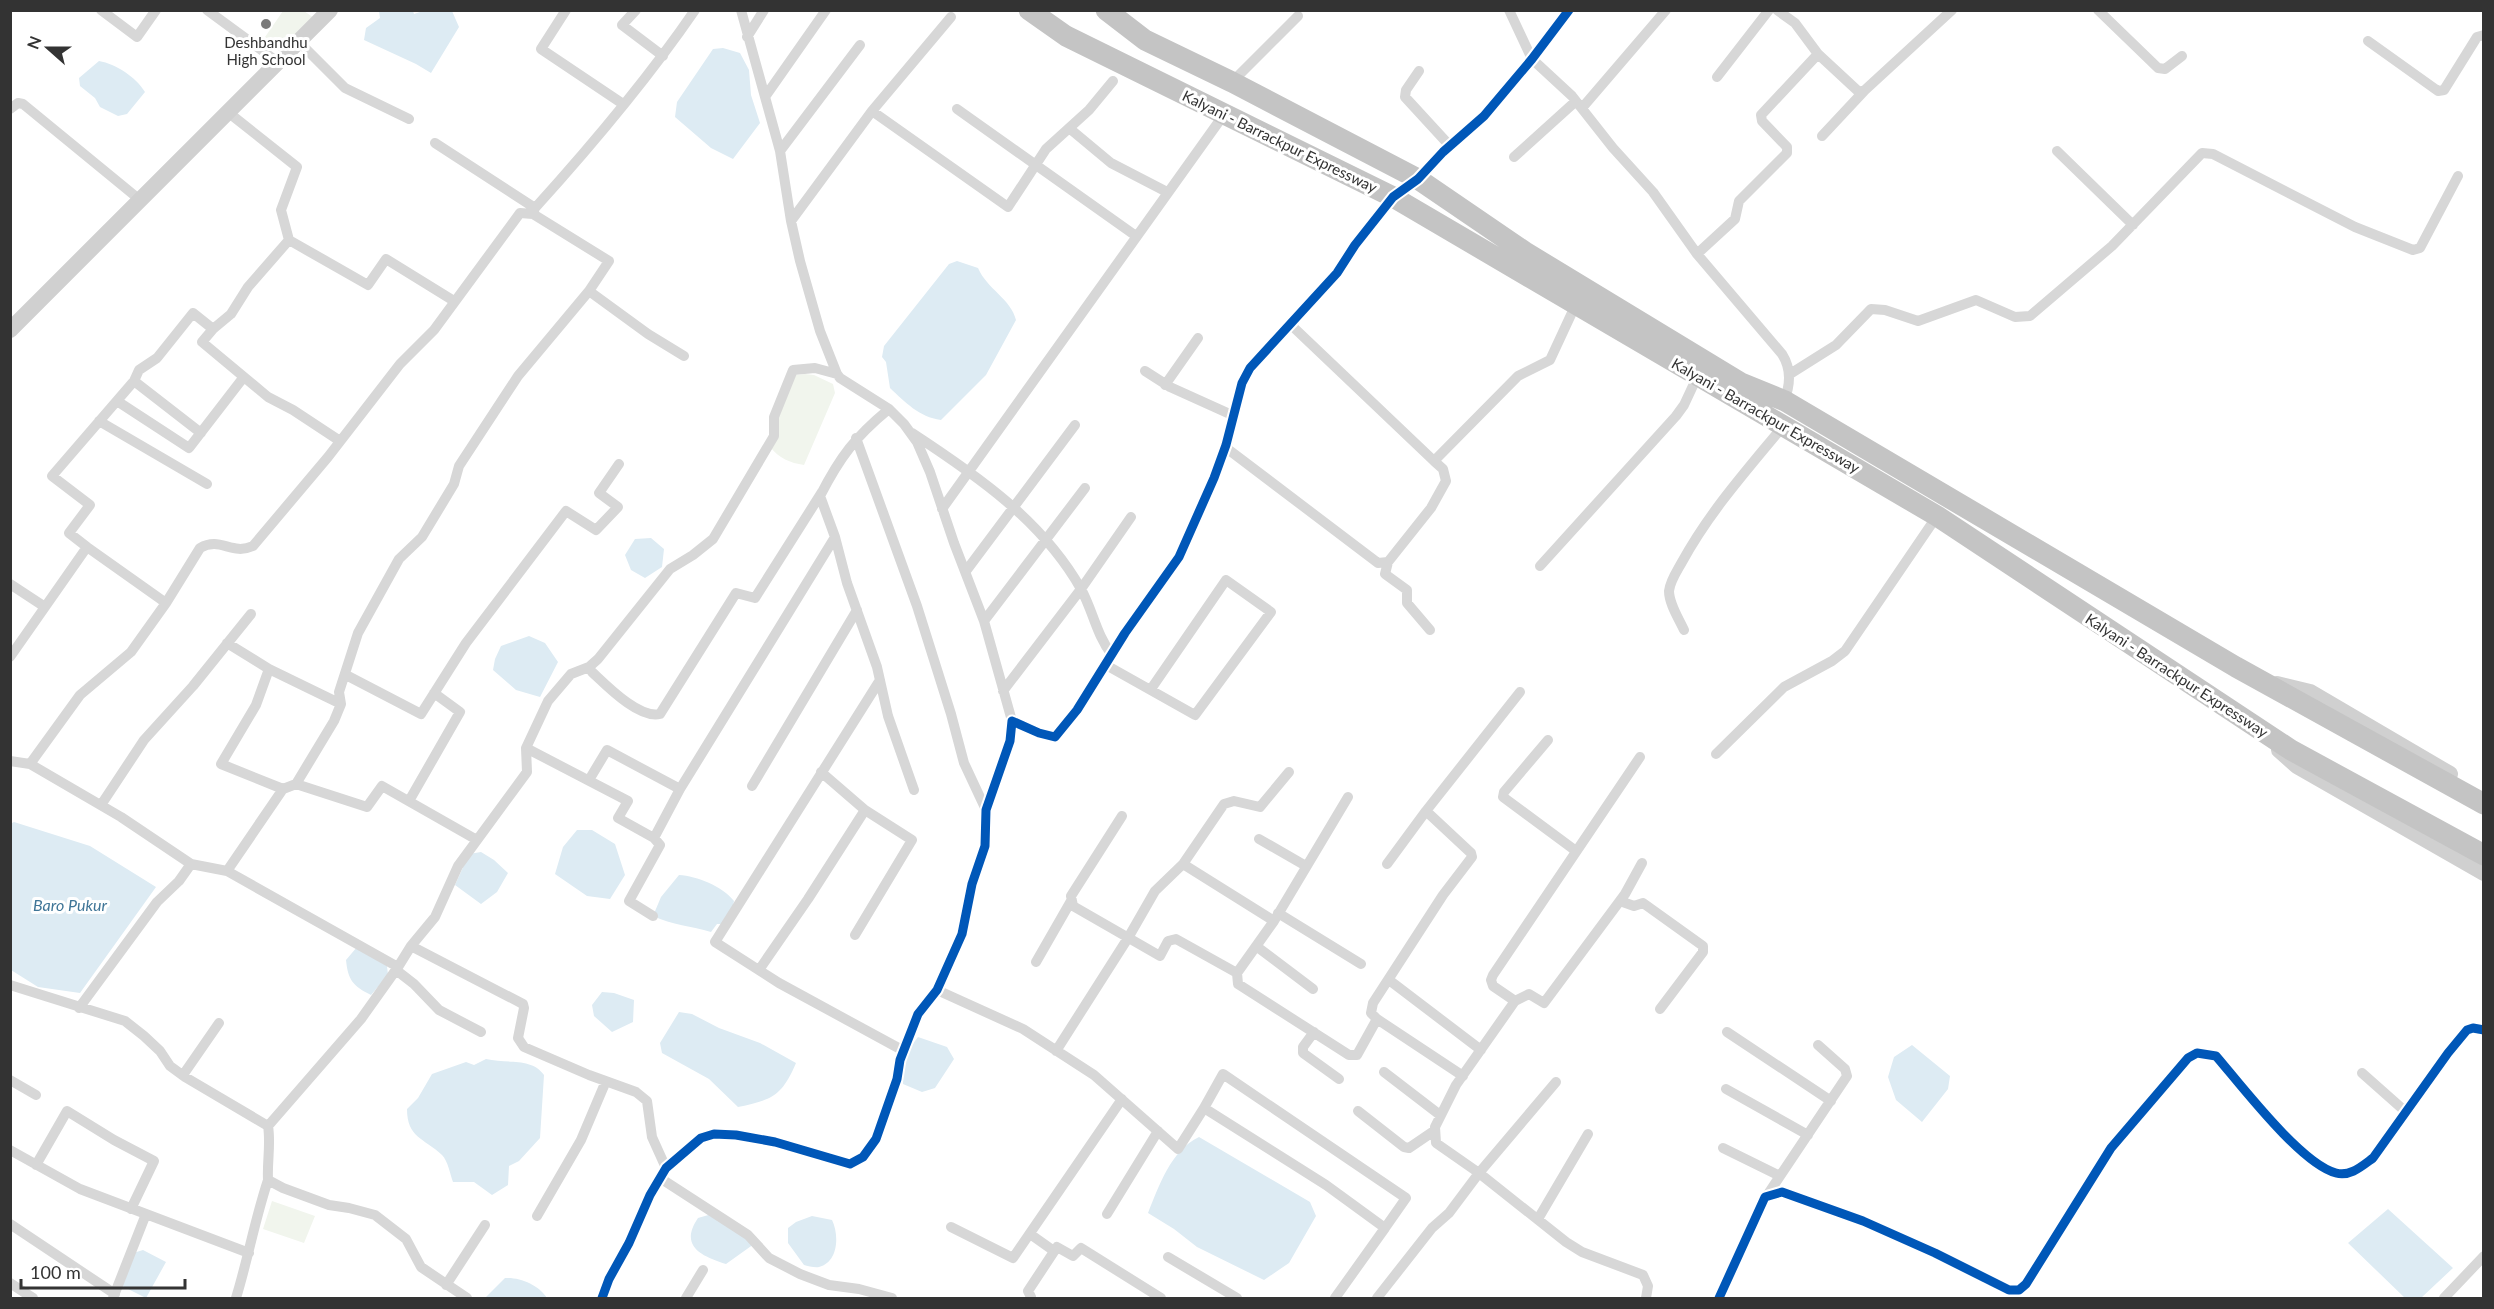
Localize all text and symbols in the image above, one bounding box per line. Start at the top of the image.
marker: Deshbandhu High School [259,17,273,31]
north arrow [18,18,78,78]
text: N [22,33,45,52]
place label: Deshbandhu High School [224,33,308,68]
street label: Kalyani - Barrackpur Expressway [1180,86,1380,196]
street label: Kalyani - Barrackpur Expressway [1669,354,1864,476]
street label: Kalyani - Barrackpur Expressway [2082,609,2272,741]
water label: Baro Pukur [33,895,107,914]
scale bar [21,1252,184,1290]
text: 100 m [30,1261,81,1283]

